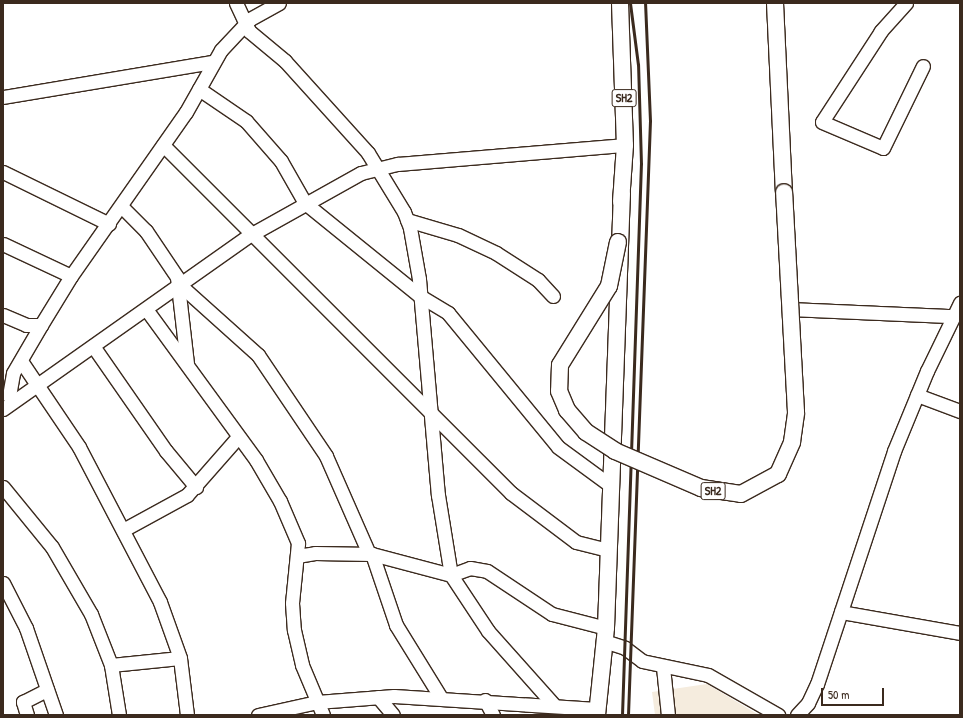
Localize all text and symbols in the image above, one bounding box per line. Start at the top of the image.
road number: SH2 [611,88,637,108]
road number: SH2 [700,481,726,501]
scale bar [823,680,886,706]
text: 50 m [828,686,849,703]

